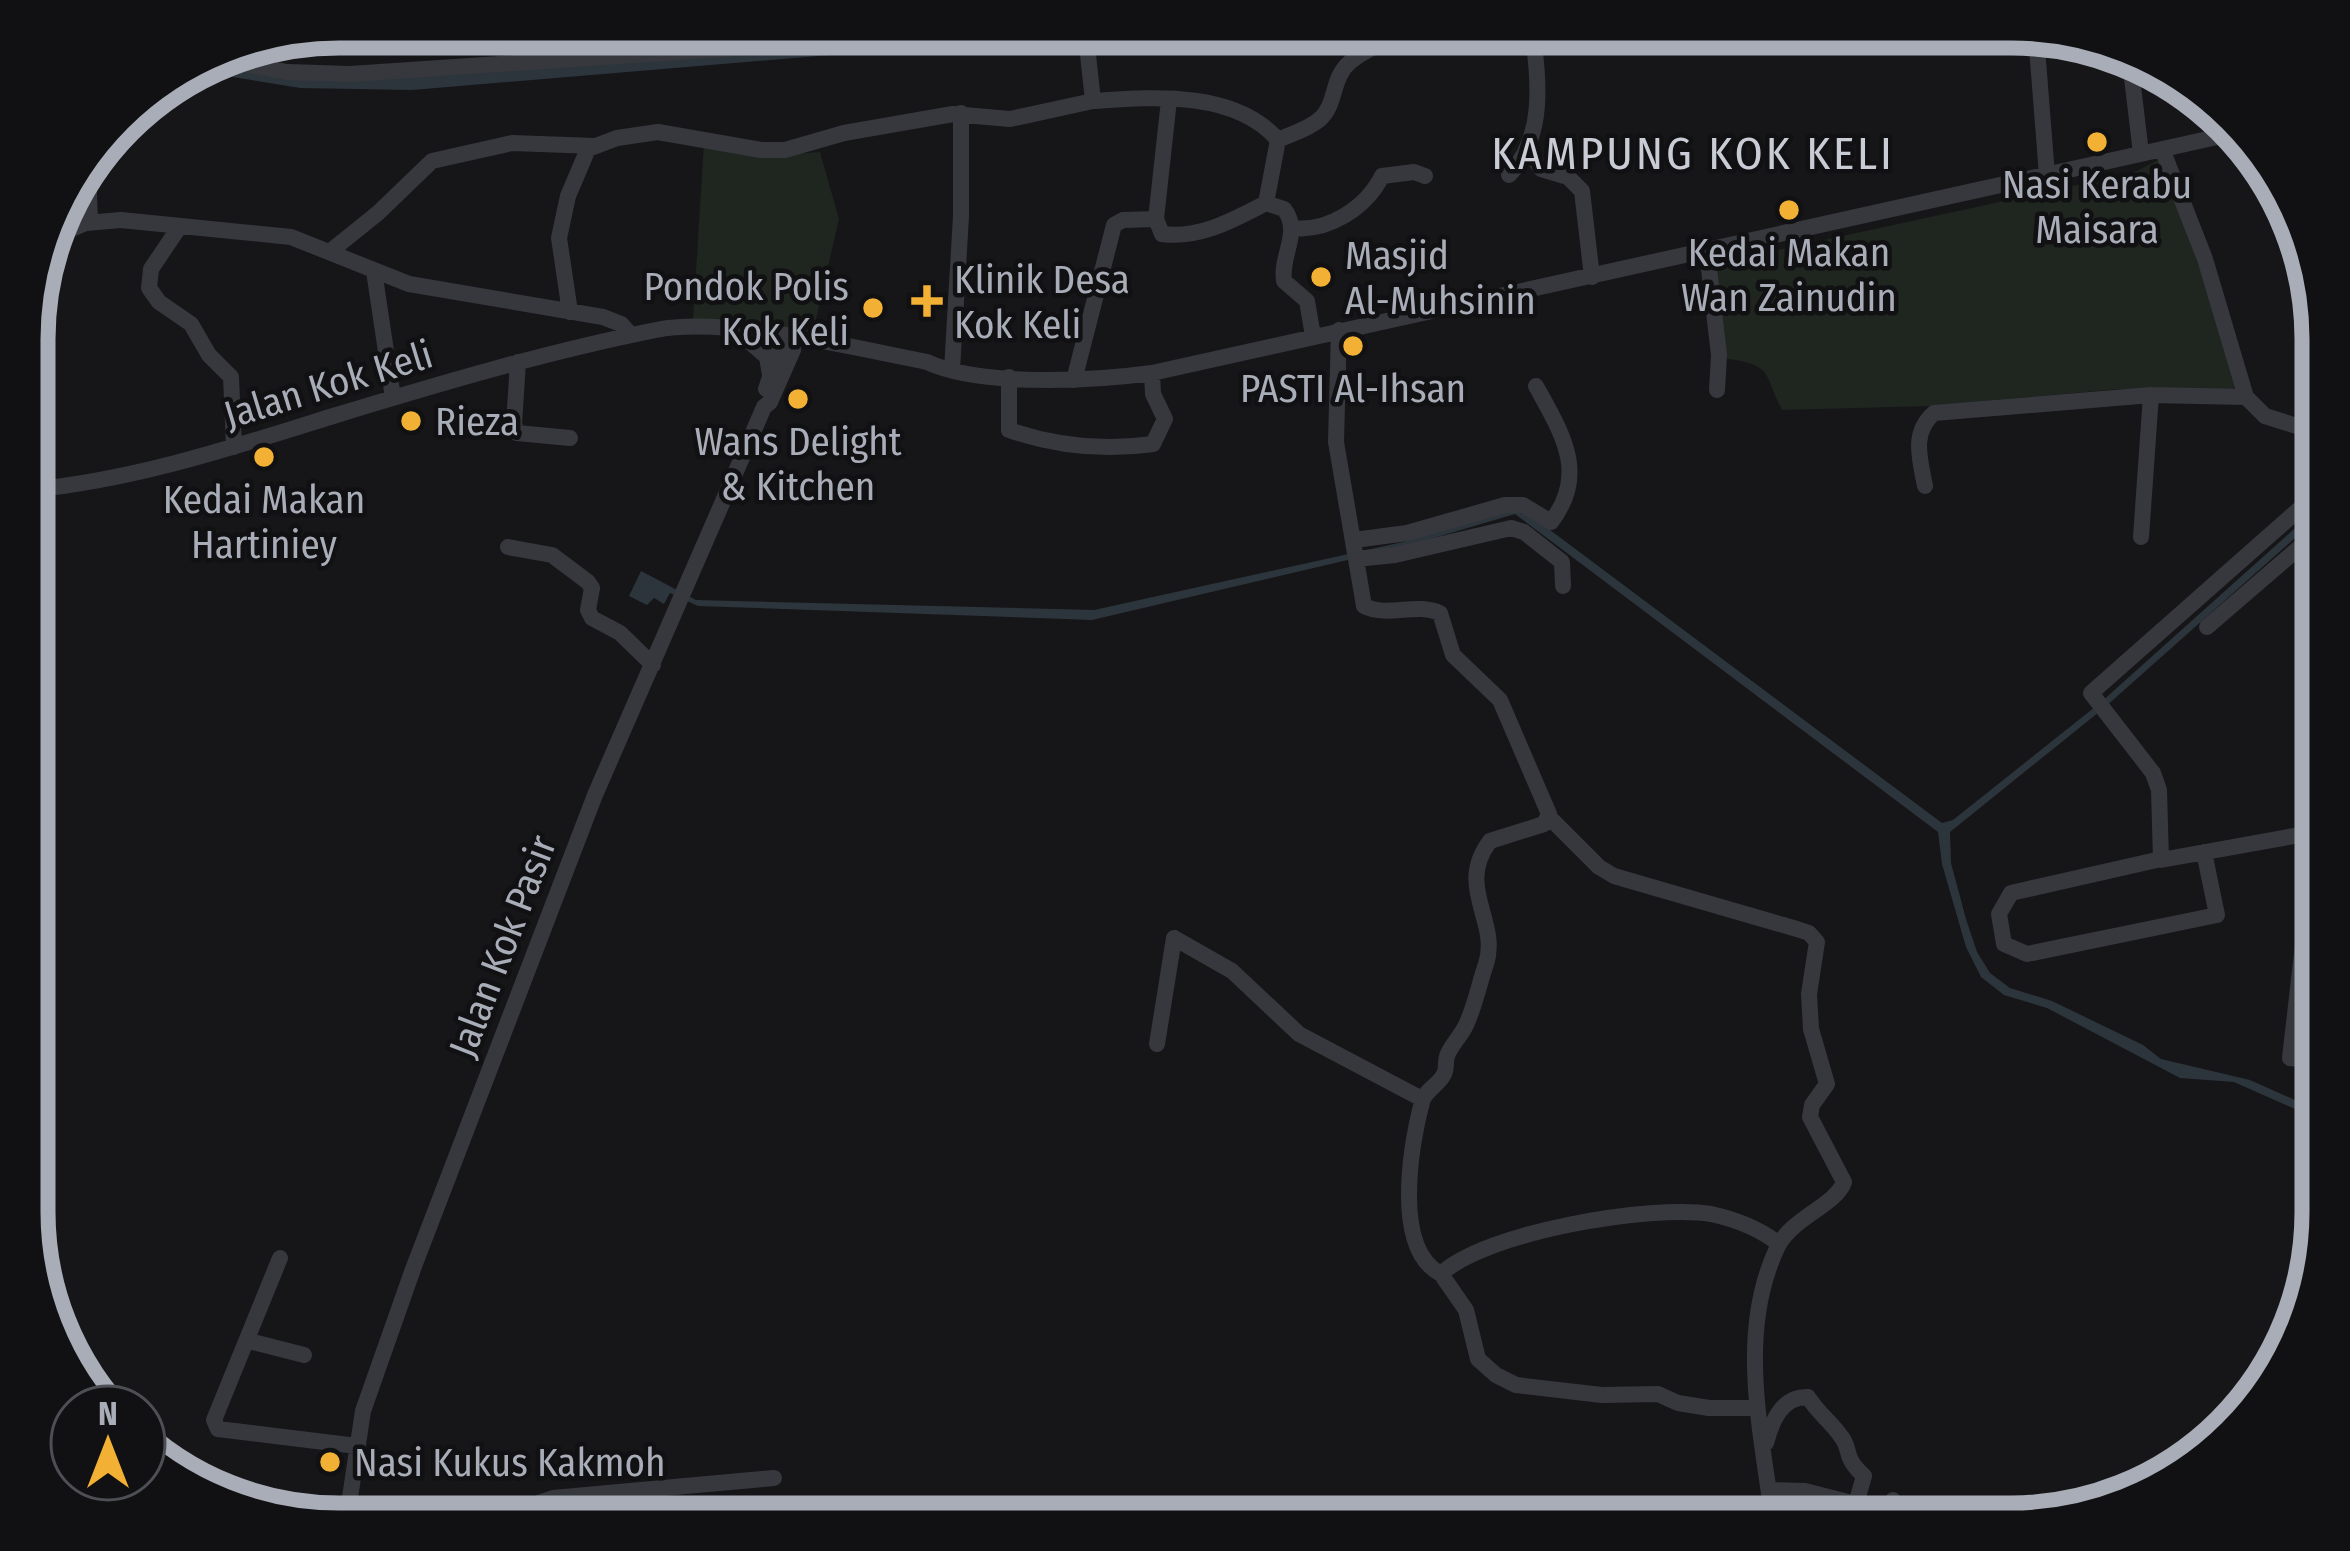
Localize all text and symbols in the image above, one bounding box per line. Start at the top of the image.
district label: KAMPUNG KOK KELI [1491,127,1895,181]
marker: Nasi Kerabu Maisara [2084,129,2110,155]
place label: Nasi Kerabu Maisara [2002,162,2192,253]
marker: Kedai Makan Wan Zainudin [1776,197,1802,223]
place label: Kedai Makan Wan Zainudin [1681,230,1897,321]
place label: Masjid Al-Muhsinin [1345,233,1536,324]
place label: Klinik Desa Kok Keli [954,257,1130,348]
place label: Pondok Polis Kok Keli [643,264,849,355]
marker: Masjid Al-Muhsinin [1308,264,1334,290]
marker: Klinik Desa Kok Keli [911,285,943,317]
marker: Pondok Polis Kok Keli [860,295,886,321]
street label: Jalan Kok Keli [218,331,438,438]
marker: PASTI Al-Ihsan [1340,333,1366,359]
place label: PASTI Al-Ihsan [1240,366,1466,412]
marker: Wans Delight & Kitchen [785,386,811,412]
place label: Rieza [435,399,519,445]
marker: Rieza [398,408,424,434]
place label: Wans Delight & Kitchen [694,419,902,510]
marker: Kedai Makan Hartiniey [251,444,277,470]
place label: Kedai Makan Hartiniey [163,477,365,568]
street label: Jalan Kok Pasir [440,829,566,1064]
north arrow [48,1383,168,1503]
text: N [98,1394,118,1434]
place label: Nasi Kukus Kakmoh [354,1440,666,1486]
marker: Nasi Kukus Kakmoh [317,1449,343,1475]

